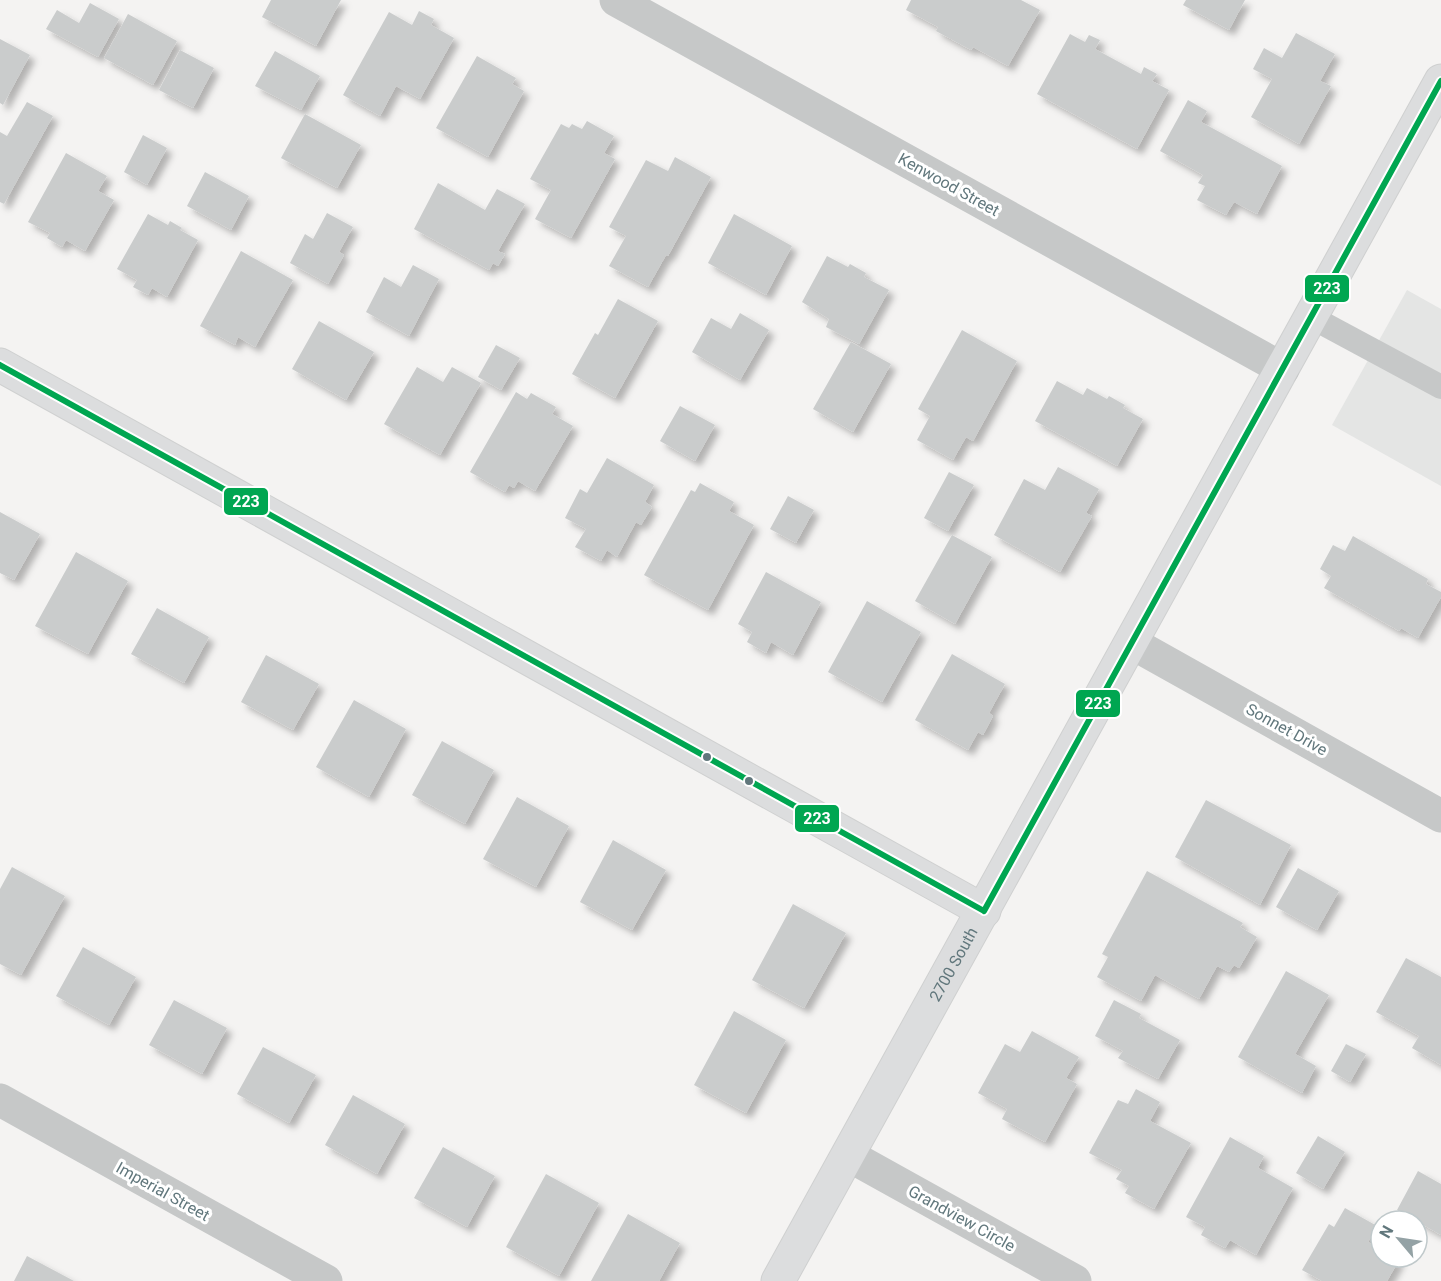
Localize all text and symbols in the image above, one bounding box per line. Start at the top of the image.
street label: Kenwood Street [895,149,1003,220]
line badge: 223 [1304,274,1350,303]
text: 223 [1313,279,1341,298]
line badge: 223 [223,487,269,516]
text: 223 [232,492,260,511]
line badge: 223 [1075,689,1121,718]
text: 223 [1084,694,1112,713]
street label: Sonnet Drive [1243,699,1331,760]
unlabelled marker [701,751,713,763]
unlabelled marker [743,775,755,787]
line badge: 223 [794,804,840,833]
text: 223 [803,809,831,828]
street label: 2700 South [925,924,982,1005]
street label: Imperial Street [113,1158,213,1225]
street label: Grandview Circle [905,1181,1018,1256]
north arrow [1369,1209,1429,1269]
text: N [1375,1222,1397,1242]

